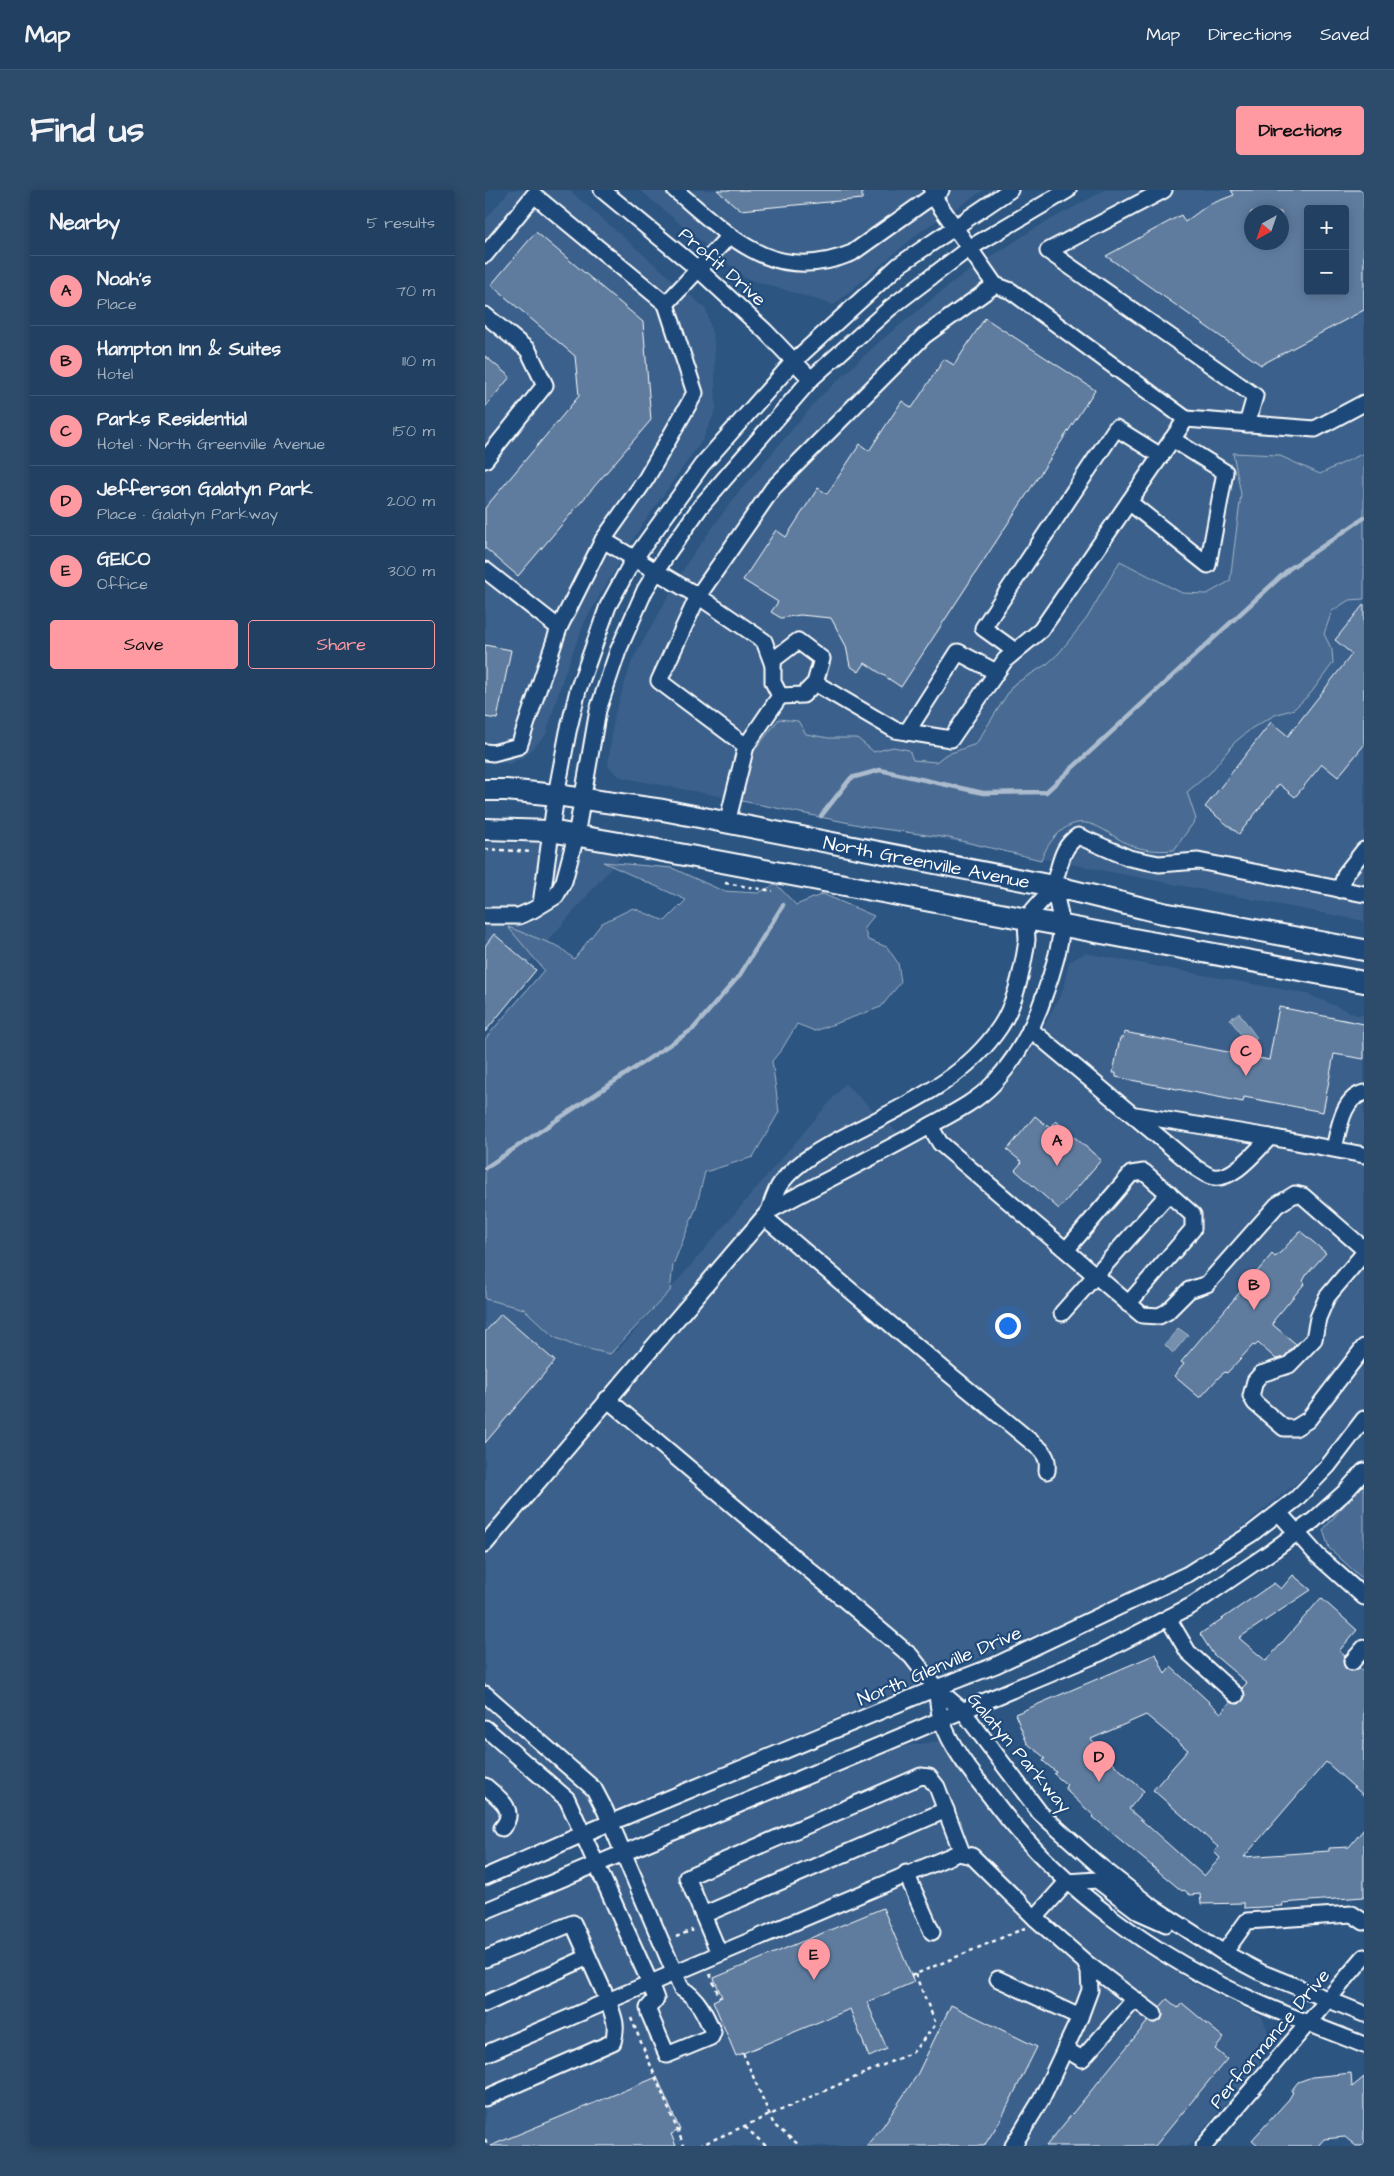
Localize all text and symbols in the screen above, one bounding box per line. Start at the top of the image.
text: Map [25,18,70,52]
text: Map [1146,22,1180,47]
text: Directions [1208,22,1292,47]
text: Saved [1320,22,1369,47]
text: Find us [30,106,144,155]
button: Directions [1236,106,1364,155]
north arrow [1244,205,1289,250]
map controls [1304,205,1349,295]
button: + [1304,205,1349,250]
text: Nearby [50,208,120,237]
text: 5 results [367,212,435,234]
street label: Profit Drive [672,221,772,313]
button: − [1304,250,1349,295]
text: Noah's [97,266,151,293]
text: A [61,280,71,302]
text: 70 m [396,280,435,302]
text: Place [97,293,137,315]
text: Hampton Inn & Suites [97,336,281,363]
text: B [60,350,72,372]
text: 110 m [402,350,435,372]
text: Hotel [97,363,133,385]
text: Parks Residential [97,406,247,433]
text: C [60,420,72,442]
text: 150 m [393,420,435,442]
text: Hotel · North Greenville Avenue [97,433,325,455]
text: Jefferson Galatyn Park [97,476,313,503]
text: D [61,490,71,512]
text: 200 m [387,490,435,512]
text: Place · Galatyn Parkway [97,503,278,525]
text: GEICO [97,546,150,573]
text: E [61,560,71,582]
text: 300 m [388,560,435,582]
text: Office [97,573,148,595]
button: Save [50,620,238,669]
button: Share [248,620,435,669]
street label: North Greenville Avenue [821,830,1032,896]
pin: C [1230,1035,1262,1076]
pin: A [1041,1125,1073,1166]
pin: B [1238,1269,1270,1310]
your location [995,1313,1021,1339]
street label: North Glenville Drive [853,1620,1026,1713]
street label: Galatyn Parkway [960,1687,1078,1820]
pin: D [1083,1741,1115,1782]
pin: E [798,1939,830,1980]
street label: Performance Drive [1204,1963,1337,2115]

